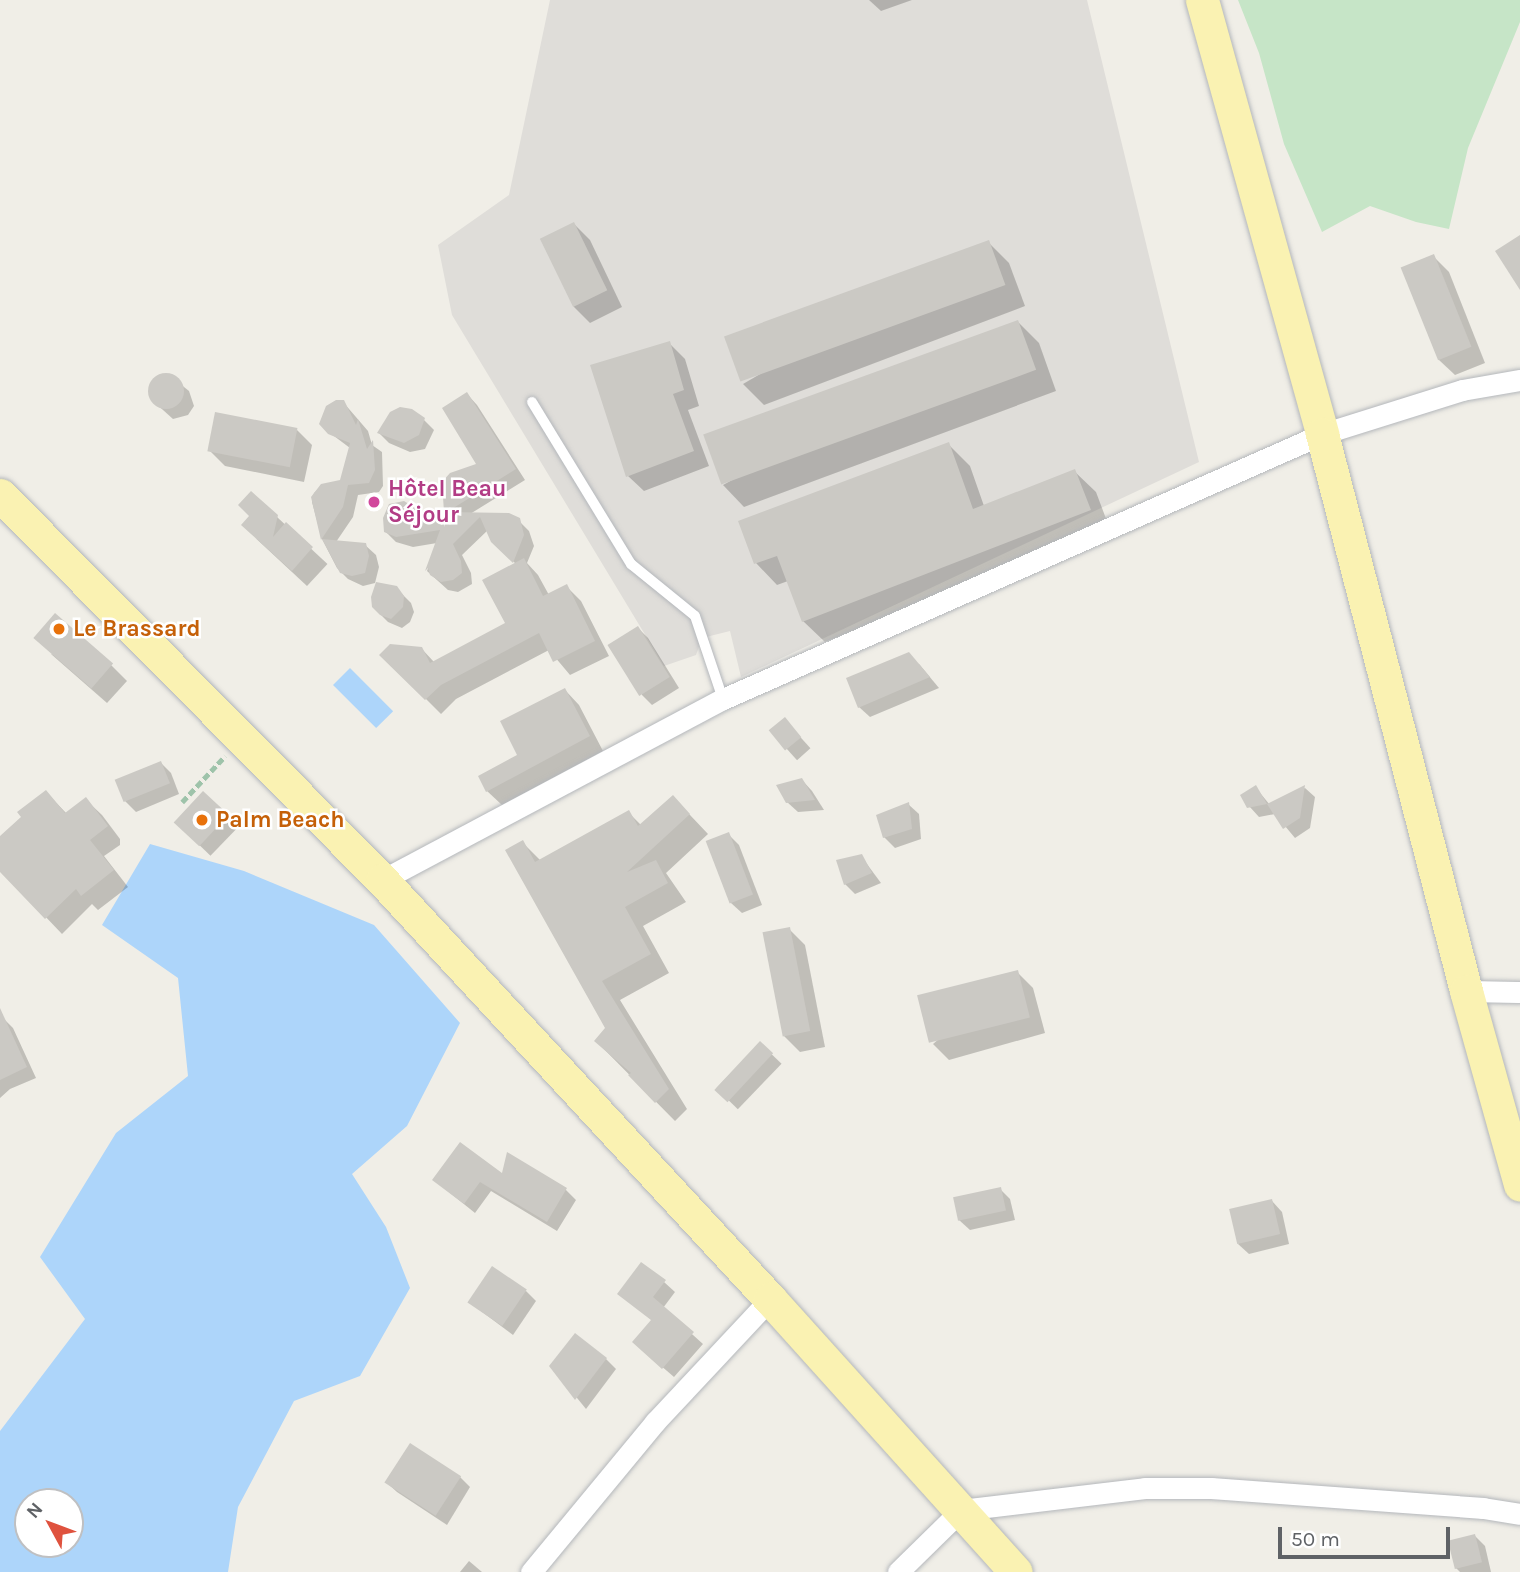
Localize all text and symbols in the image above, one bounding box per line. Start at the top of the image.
place label: Hôtel Beau Séjour [388,475,506,529]
marker: Hôtel Beau Séjour [366,494,382,510]
place label: Le Brassard [73,615,201,643]
marker: Le Brassard [51,621,67,637]
place label: Palm Beach [216,806,345,834]
marker: Palm Beach [194,812,210,828]
north arrow [14,1488,84,1558]
text: N [22,1498,47,1523]
scale bar [1282,1512,1454,1556]
text: 50 m [1291,1527,1340,1551]

